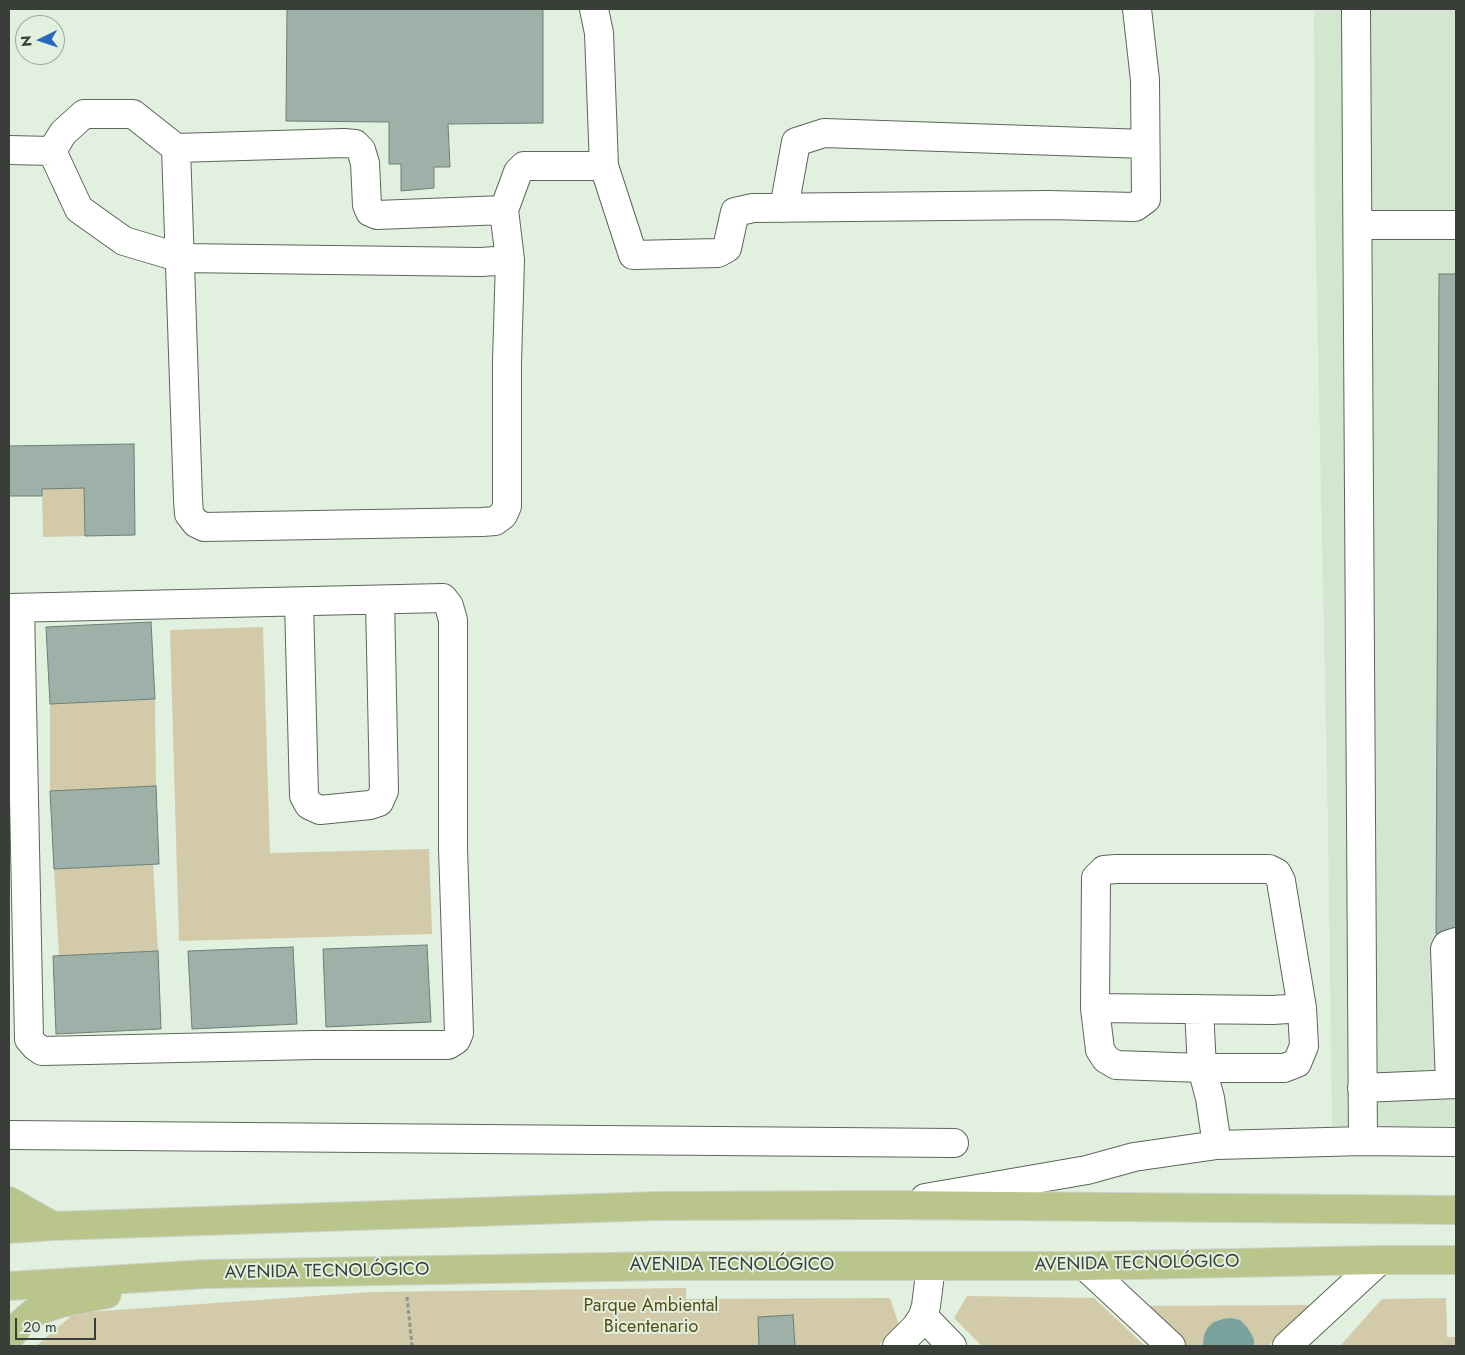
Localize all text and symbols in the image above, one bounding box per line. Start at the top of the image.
north arrow [15,15,65,65]
text: N [16,35,36,47]
street label: AVENIDA TECNOLÓGICO [1034,1251,1240,1277]
street label: AVENIDA TECNOLÓGICO [630,1255,834,1277]
street label: AVENIDA TECNOLÓGICO [224,1259,430,1285]
park label: Parque Ambiental Bicentenario [584,1296,718,1338]
scale bar [18,1308,99,1340]
text: 20 m [23,1316,57,1338]

